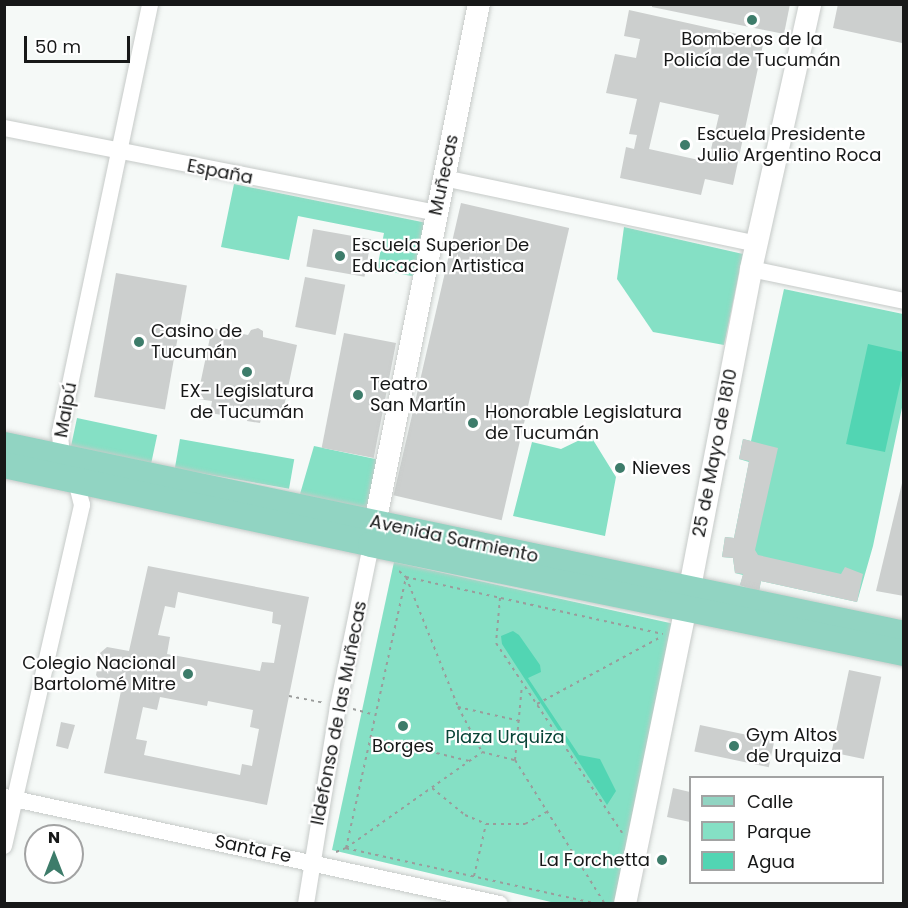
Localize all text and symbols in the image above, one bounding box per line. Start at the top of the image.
marker: Bomberos de la Policía de Tucumán [745,13,759,27]
scale bar [27,24,134,62]
place label: Bomberos de la Policía de Tucumán [663,29,841,72]
text: 50 m [35,34,81,59]
place label: Escuela Presidente Julio Argentino Roca [697,124,881,166]
street label: Muñecas [425,133,463,217]
marker: Escuela Presidente Julio Argentino Roca [678,138,692,152]
street label: España [185,155,255,189]
place label: Escuela Superior De Educacion Artistica [352,235,529,278]
marker: Escuela Superior De Educacion Artistica [333,249,347,263]
place label: Casino de Tucumán [151,321,242,364]
marker: Casino de Tucumán [132,335,146,349]
marker: EX- Legislatura de Tucumán [240,365,254,379]
street label: 25 de Mayo de 1810 [688,367,742,539]
place label: Teatro San Martín [370,374,466,416]
street label: Maipú [51,381,81,439]
place label: EX- Legislatura de Tucumán [180,381,314,424]
marker: Teatro San Martín [351,388,365,402]
place label: Honorable Legislatura de Tucumán [485,402,682,444]
marker: Honorable Legislatura de Tucumán [466,416,480,430]
place label: Nieves [632,457,691,479]
marker: Nieves [613,461,627,475]
street label: Avenida Sarmiento [368,511,540,567]
street label: Ildefonso de las Muñecas [307,599,371,827]
place label: Colegio Nacional Bartolomé Mitre [22,653,176,696]
marker: Colegio Nacional Bartolomé Mitre [181,667,195,681]
marker: Borges [396,719,410,733]
place label: Gym Altos de Urquiza [746,725,841,768]
park label: Plaza Urquiza [445,726,565,748]
place label: Borges [372,735,434,757]
marker: Gym Altos de Urquiza [727,739,741,753]
legend [689,776,884,884]
text: Calle [747,789,793,814]
text: Parque [747,819,811,844]
north arrow [24,824,84,884]
text: N [48,826,60,849]
street label: Santa Fe [213,830,293,868]
place label: La Forchetta [539,849,650,871]
text: Agua [747,849,795,874]
marker: La Forchetta [655,853,669,867]

